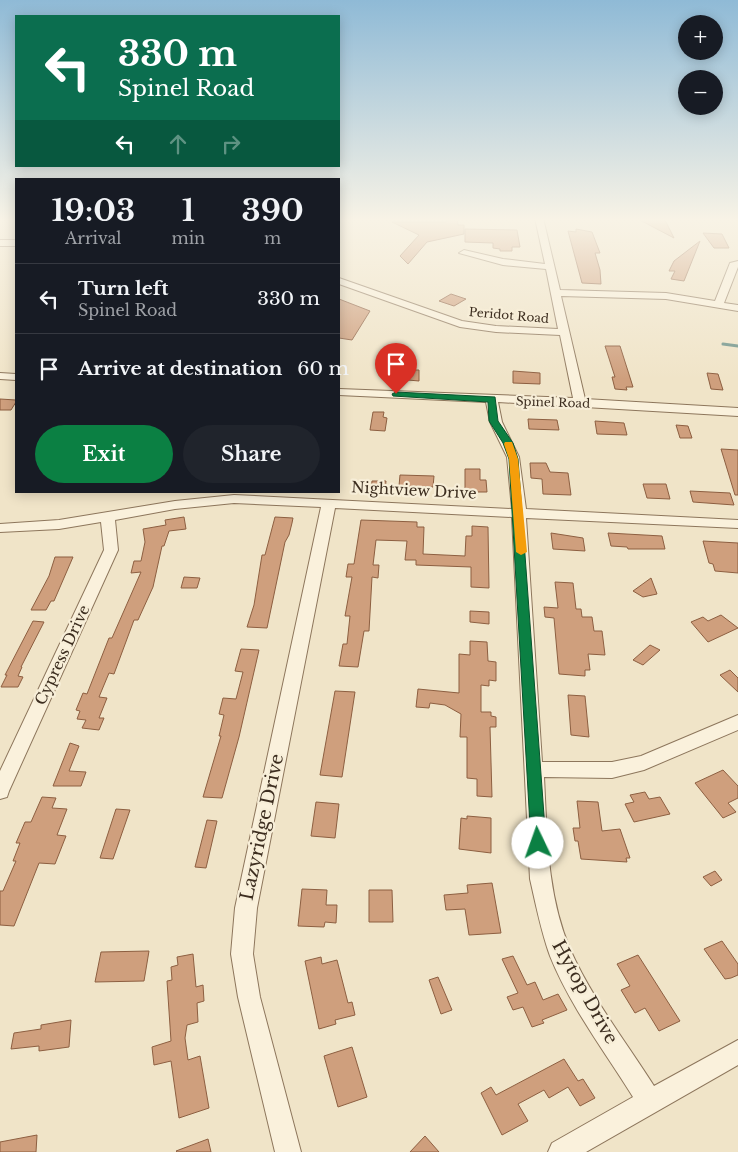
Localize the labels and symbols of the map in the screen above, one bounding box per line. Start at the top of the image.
street label: Peridot Road [468,304,550,326]
pin [375,343,417,394]
street label: Spinel Road [516,393,590,411]
street label: Nightview Drive [351,477,477,503]
street label: Cypress Drive [31,602,93,708]
street label: Lazyridge Drive [236,752,288,902]
position arrow [511,816,563,868]
street label: Hytop Drive [547,936,623,1048]

